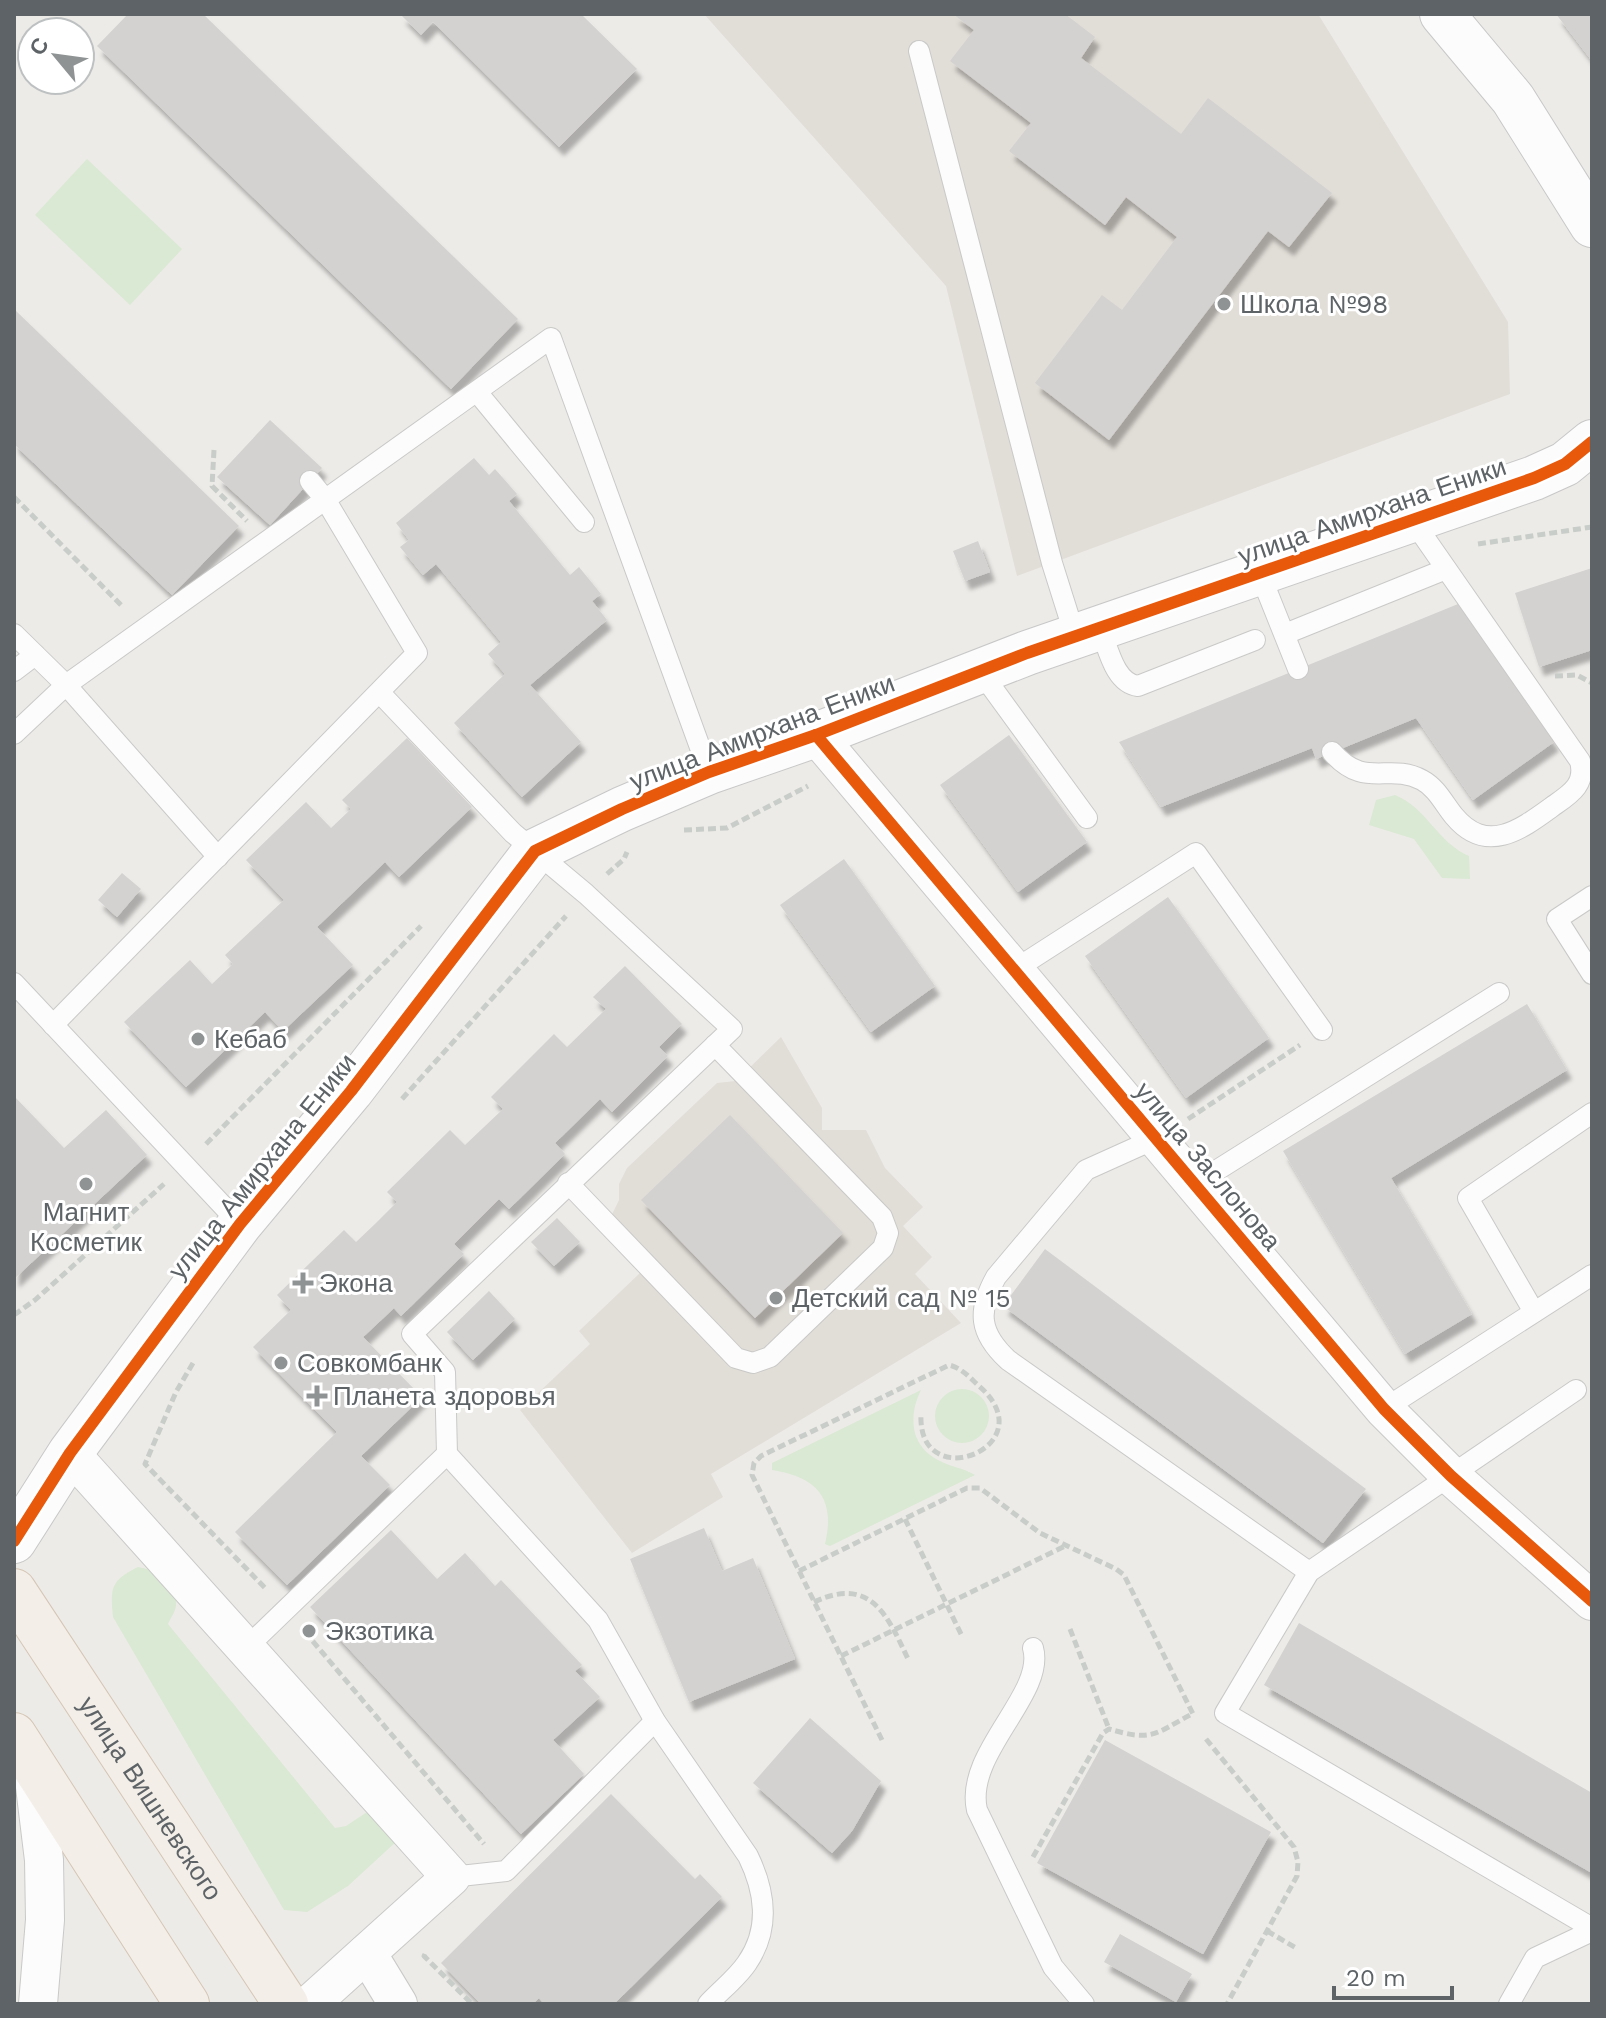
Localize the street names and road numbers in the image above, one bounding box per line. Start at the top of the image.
street label: улица Амирхана Еники [1234,451,1510,571]
street label: улица Амирхана Еники [625,668,899,796]
street label: улица Амирхана Еники [162,1047,362,1285]
street label: улица Заслонова [1129,1076,1287,1257]
street label: улица Вишневского [72,1690,228,1906]

